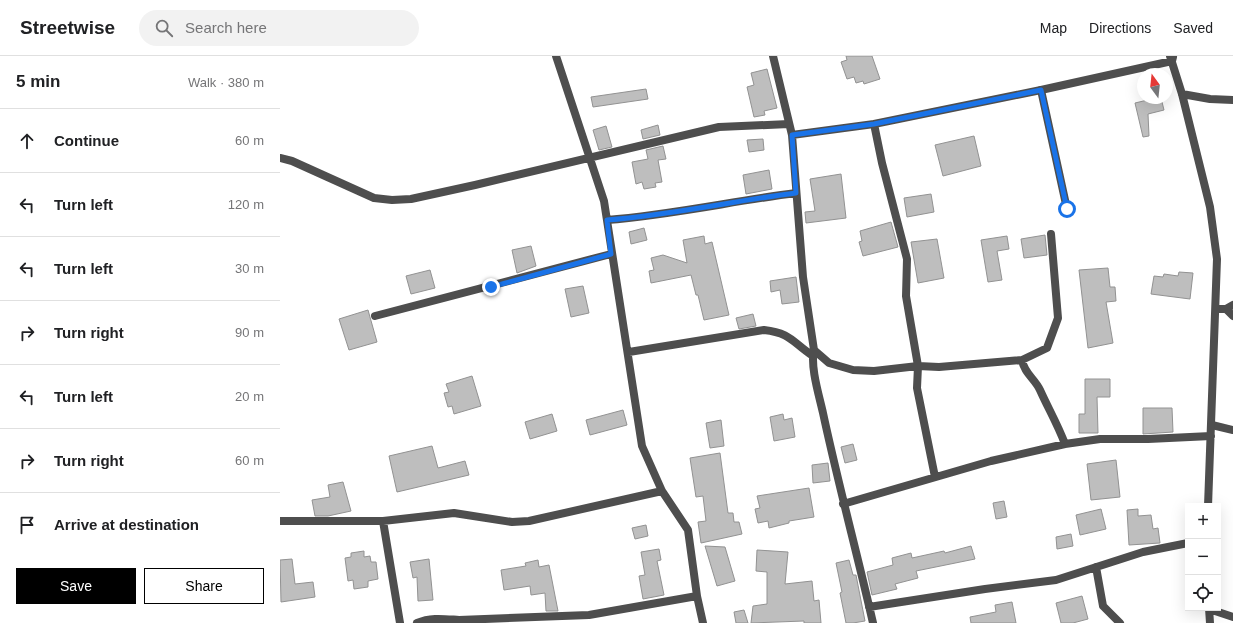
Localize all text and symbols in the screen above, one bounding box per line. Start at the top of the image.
search box [139,10,419,46]
text: Streetwise [20,17,115,38]
icon: search [153,17,175,39]
text: Search here [185,19,267,36]
text: Map [1040,20,1067,36]
text: Directions [1089,20,1151,36]
text: Saved [1173,20,1213,36]
north arrow [1137,68,1173,104]
text: 5 min [16,72,60,91]
text: Walk · 380 m [188,75,264,90]
icon: ahead [16,130,38,152]
text: Continue [54,132,119,149]
text: 60 m [235,133,264,148]
icon: left [16,194,38,216]
text: Turn left [54,196,113,213]
text: 120 m [228,197,264,212]
route start [1058,200,1076,218]
icon: left [16,258,38,280]
text: Turn left [54,260,113,277]
text: 30 m [235,261,264,276]
route end [482,278,500,296]
icon: right [16,322,38,344]
text: Turn right [54,324,124,341]
text: 90 m [235,325,264,340]
icon: left [16,386,38,408]
text: Turn left [54,388,113,405]
text: 20 m [235,389,264,404]
icon: right [16,450,38,472]
text: Turn right [54,452,124,469]
text: 60 m [235,453,264,468]
map controls [1185,503,1221,611]
button: + [1185,503,1221,539]
icon: arrive [16,514,38,536]
text: Arrive at destination [54,516,199,533]
button: − [1185,539,1221,575]
button: Save [16,568,136,604]
button: Share [144,568,264,604]
button: locate [1185,575,1221,611]

